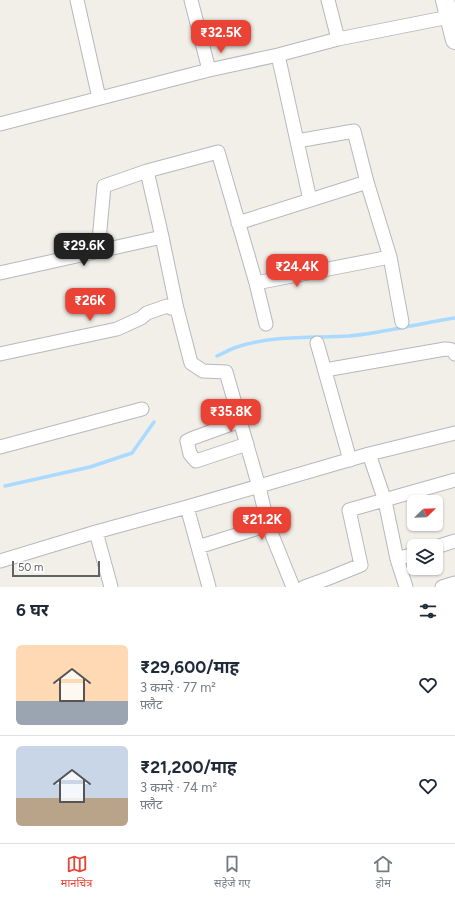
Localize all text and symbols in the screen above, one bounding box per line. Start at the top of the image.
pin: ₹32.5K [188,20,254,54]
text: ₹32.5K [200,25,242,40]
pin: ₹29.6K [51,233,117,267]
text: ₹29.6K [63,238,105,253]
pin: ₹24.4K [264,254,330,288]
text: ₹24.4K [275,259,319,274]
pin: ₹26K [66,288,114,322]
text: ₹26K [74,293,106,308]
pin: ₹35.8K [198,399,264,433]
text: ₹35.8K [210,404,252,419]
north arrow [407,495,443,531]
map controls [407,495,443,575]
pin: ₹21.2K [229,507,295,541]
text: ₹21.2K [242,512,282,527]
button: layers [407,539,443,575]
scale bar [12,559,100,578]
text: 50 m [18,561,43,574]
text: 6 घर [16,600,48,620]
icon: filters [417,600,439,622]
text: ₹29,600/माह [140,657,239,677]
icon: home [48,661,96,709]
icon: heart [417,674,439,696]
text: 3 कमरे · 77 m² [140,680,216,695]
text: फ़्लैट [140,697,163,712]
text: ₹21,200/माह [140,757,237,777]
icon: home [48,762,96,810]
icon: heart [417,775,439,797]
text: 3 कमरे · 74 m² [140,780,217,795]
text: फ़्लैट [140,797,163,812]
tab: मानचित्र [61,853,92,891]
tab: सहेजे गए [214,853,250,891]
tab: होम [372,853,394,891]

